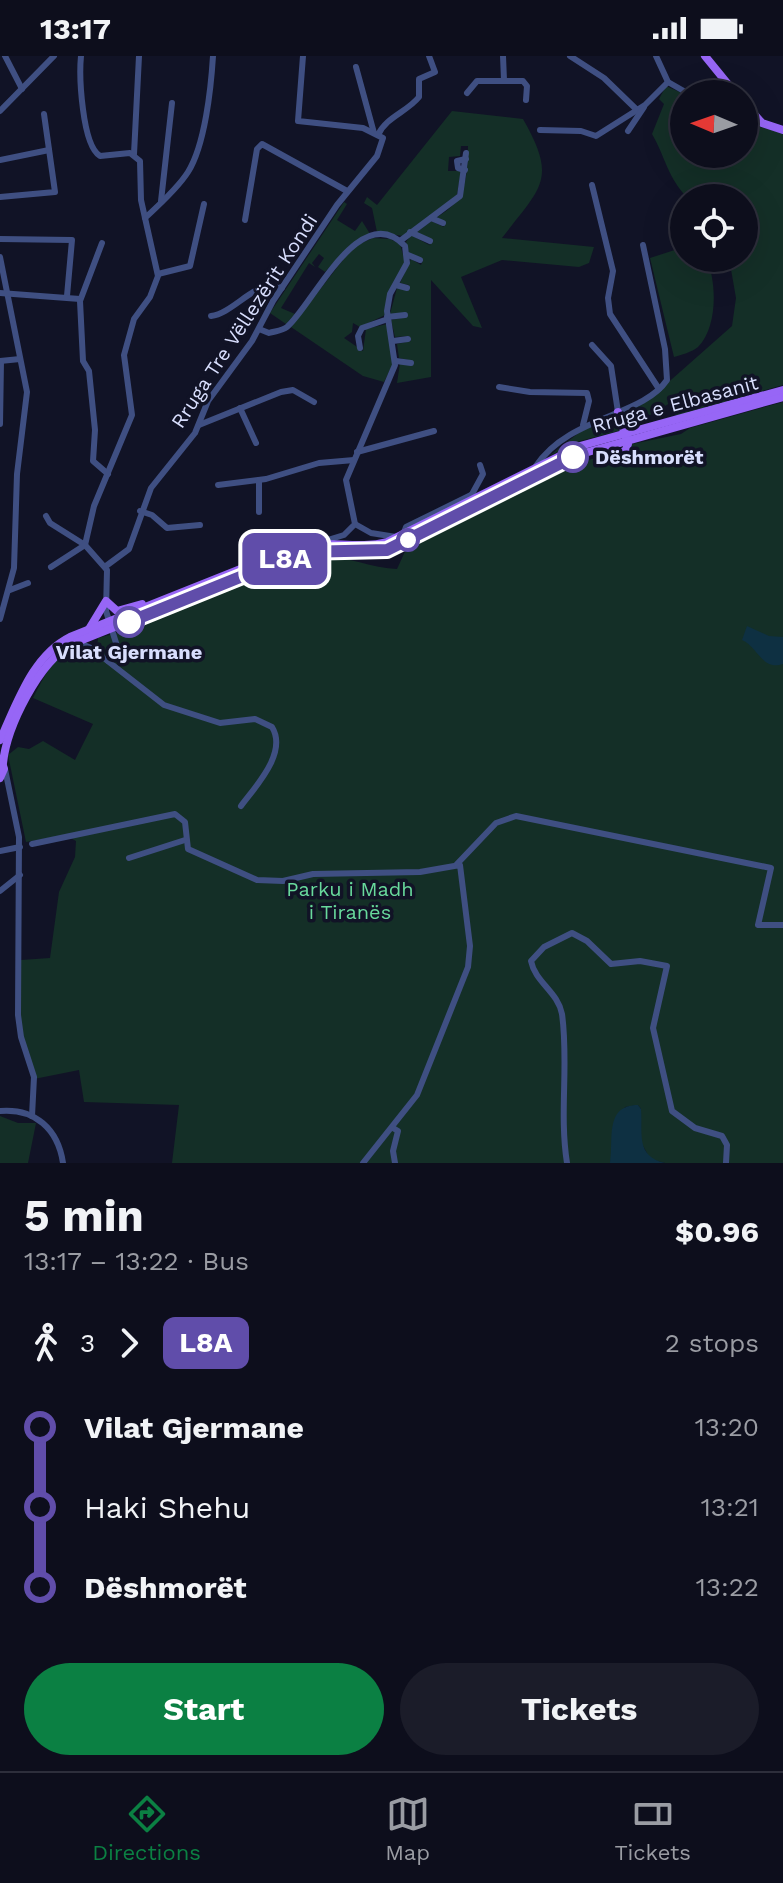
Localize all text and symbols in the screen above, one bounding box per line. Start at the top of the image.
text: 13:17 [40,11,111,46]
north arrow [670,80,758,168]
map controls [670,80,758,272]
button: locate [670,184,758,272]
street label: Rruga Tre Vëllezërit Kondi [166,209,322,433]
street label: Rruga e Elbasanit [589,370,761,438]
marker: Dëshmorët [558,442,588,472]
place label: Dëshmorët [595,445,704,469]
unlabelled marker [397,529,419,551]
line badge: L8A [239,533,331,585]
text: L8A [258,542,312,575]
marker: Vilat Gjermane [114,607,144,637]
place label: Vilat Gjermane [56,640,202,664]
park label: Parku i Madh i Tiranës [286,877,414,924]
text: 5 min [24,1190,144,1242]
text: $0.96 [675,1214,759,1249]
text: 13:17 – 13:22 · Bus [24,1246,249,1276]
icon: walk [24,1321,68,1365]
icon: forward [107,1321,151,1365]
text: L8A [179,1326,233,1359]
text: 3 [80,1328,95,1358]
text: 2 stops [665,1328,759,1358]
text: Vilat Gjermane [84,1410,304,1445]
text: 13:20 [695,1412,759,1442]
text: Haki Shehu [84,1490,250,1525]
text: 13:21 [701,1492,759,1522]
text: Dëshmorët [84,1570,247,1605]
text: 13:22 [696,1572,759,1602]
button: Start [24,1663,384,1755]
button: Tickets [400,1663,759,1755]
tab: Directions [92,1792,201,1865]
tab: Map [385,1792,430,1865]
tab: Tickets [614,1792,691,1865]

